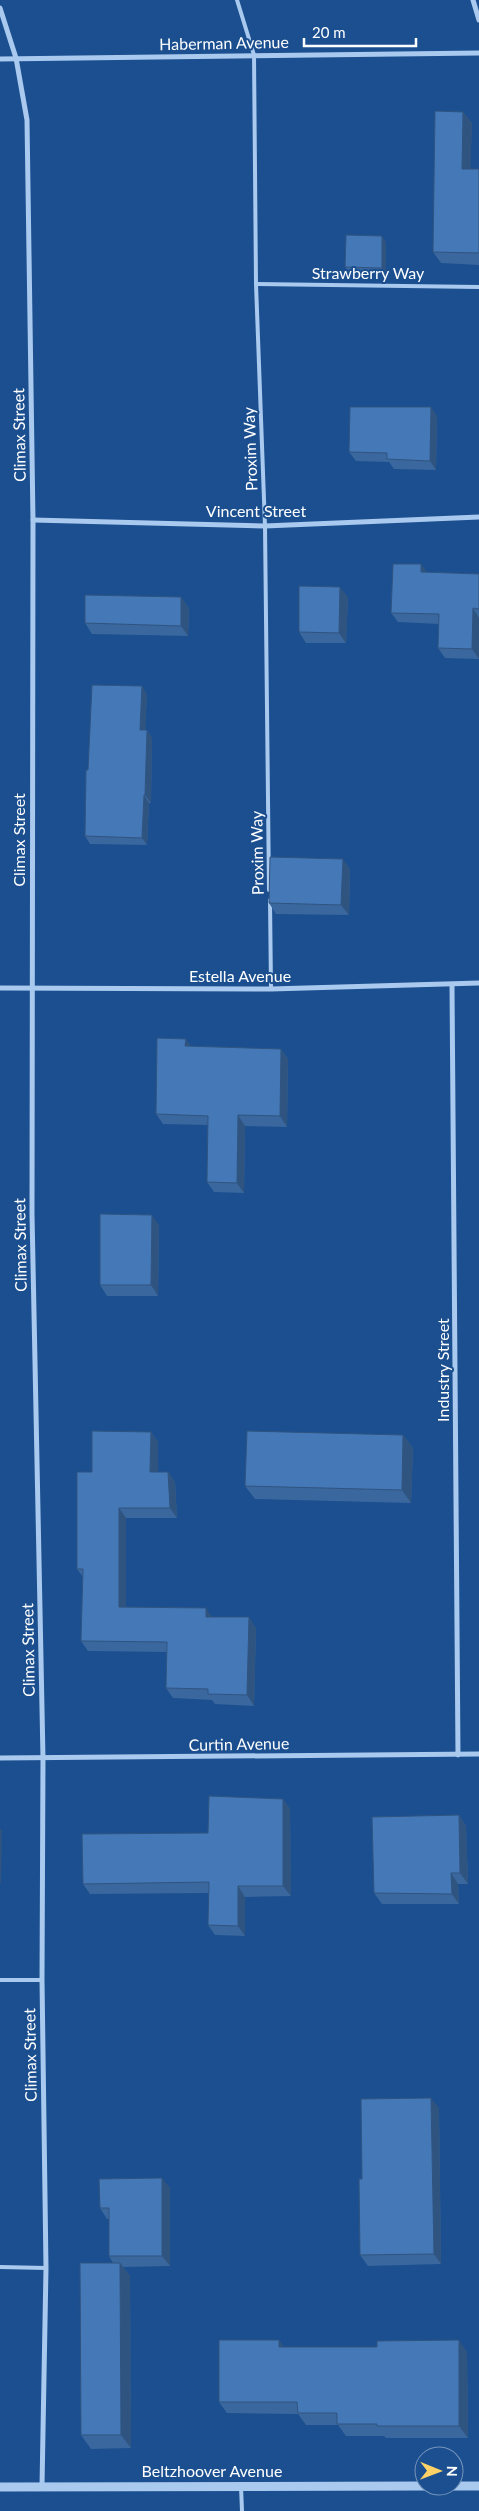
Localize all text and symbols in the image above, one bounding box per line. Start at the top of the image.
scale bar [304,15,416,47]
text: 20 m [312,23,346,41]
street label: Haberman Avenue [159,32,289,53]
street label: Strawberry Way [312,263,425,282]
street label: Climax Street [8,388,29,482]
street label: Proxim Way [239,406,260,491]
street label: Vincent Street [206,501,306,520]
street label: Climax Street [9,793,28,887]
street label: Proxim Way [246,810,267,895]
street label: Estella Avenue [189,966,291,985]
street label: Climax Street [9,1198,30,1292]
street label: Industry Street [433,1318,452,1422]
street label: Climax Street [17,1603,38,1697]
street label: Curtin Avenue [189,1733,289,1754]
street label: Climax Street [19,2008,40,2102]
north arrow [414,2446,464,2496]
street label: Beltzhoover Avenue [142,2461,282,2480]
text: N [444,2466,461,2477]

